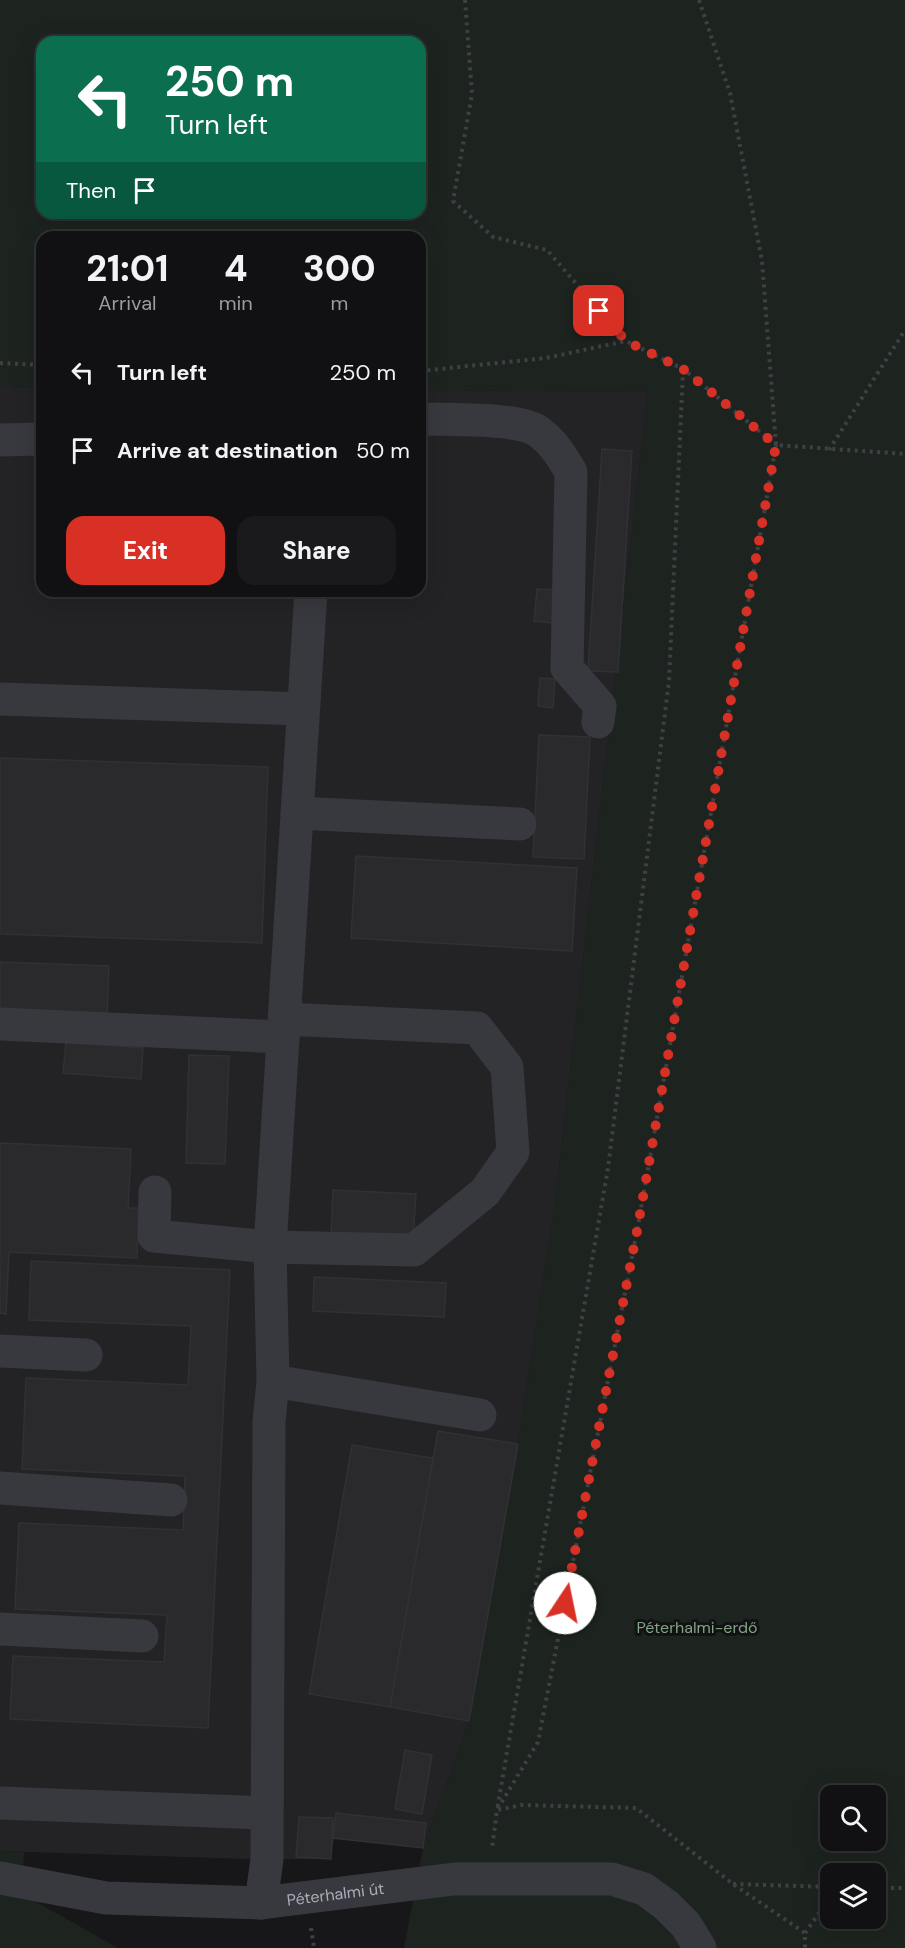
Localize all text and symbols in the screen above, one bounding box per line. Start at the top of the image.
text: 250 m [165,54,294,109]
icon: left [66,60,144,138]
text: Turn left [165,107,268,142]
icon: arrive [128,174,161,207]
text: Then [66,176,116,205]
text: 21:01 [86,245,168,292]
text: 4 [224,245,248,292]
text: 300 [303,245,376,292]
pin [573,285,624,336]
text: Arrival [98,290,156,316]
text: min [219,290,253,316]
text: m [330,290,348,316]
icon: arrive [582,294,615,327]
icon: left [66,356,99,389]
text: Turn left [117,358,207,387]
text: 250 m [329,358,396,387]
icon: arrive [66,434,99,467]
text: Arrive at destination [117,436,338,465]
text: 50 m [356,436,410,465]
button: Exit [66,516,225,585]
button: Share [237,516,396,585]
position arrow [533,1571,597,1635]
park label: Péterhalmi-erdő [636,1617,758,1638]
map controls [820,1785,886,1929]
button: search [820,1785,886,1851]
button: layers [820,1863,886,1929]
street label: Péterhalmi út [286,1877,385,1910]

